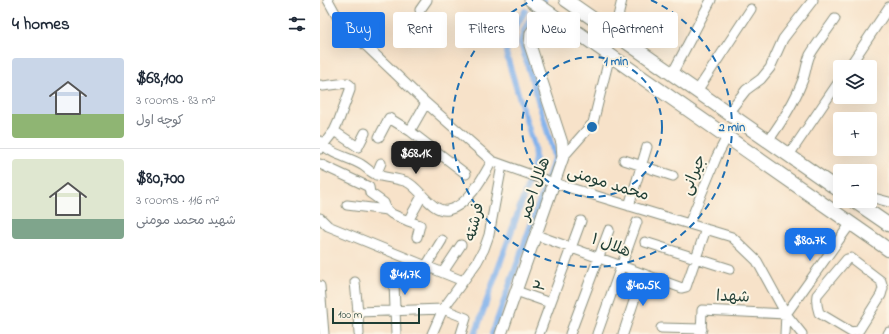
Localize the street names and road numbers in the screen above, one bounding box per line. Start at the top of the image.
street label: جیرانی [675,151,713,199]
street label: هلال احمر [512,154,557,226]
street label: محمد مومنی [564,160,652,208]
street label: فرشته [459,200,491,244]
street label: هلال ۱ [588,228,634,264]
street label: ۲ [528,277,554,295]
street label: شهدا [716,284,750,310]

